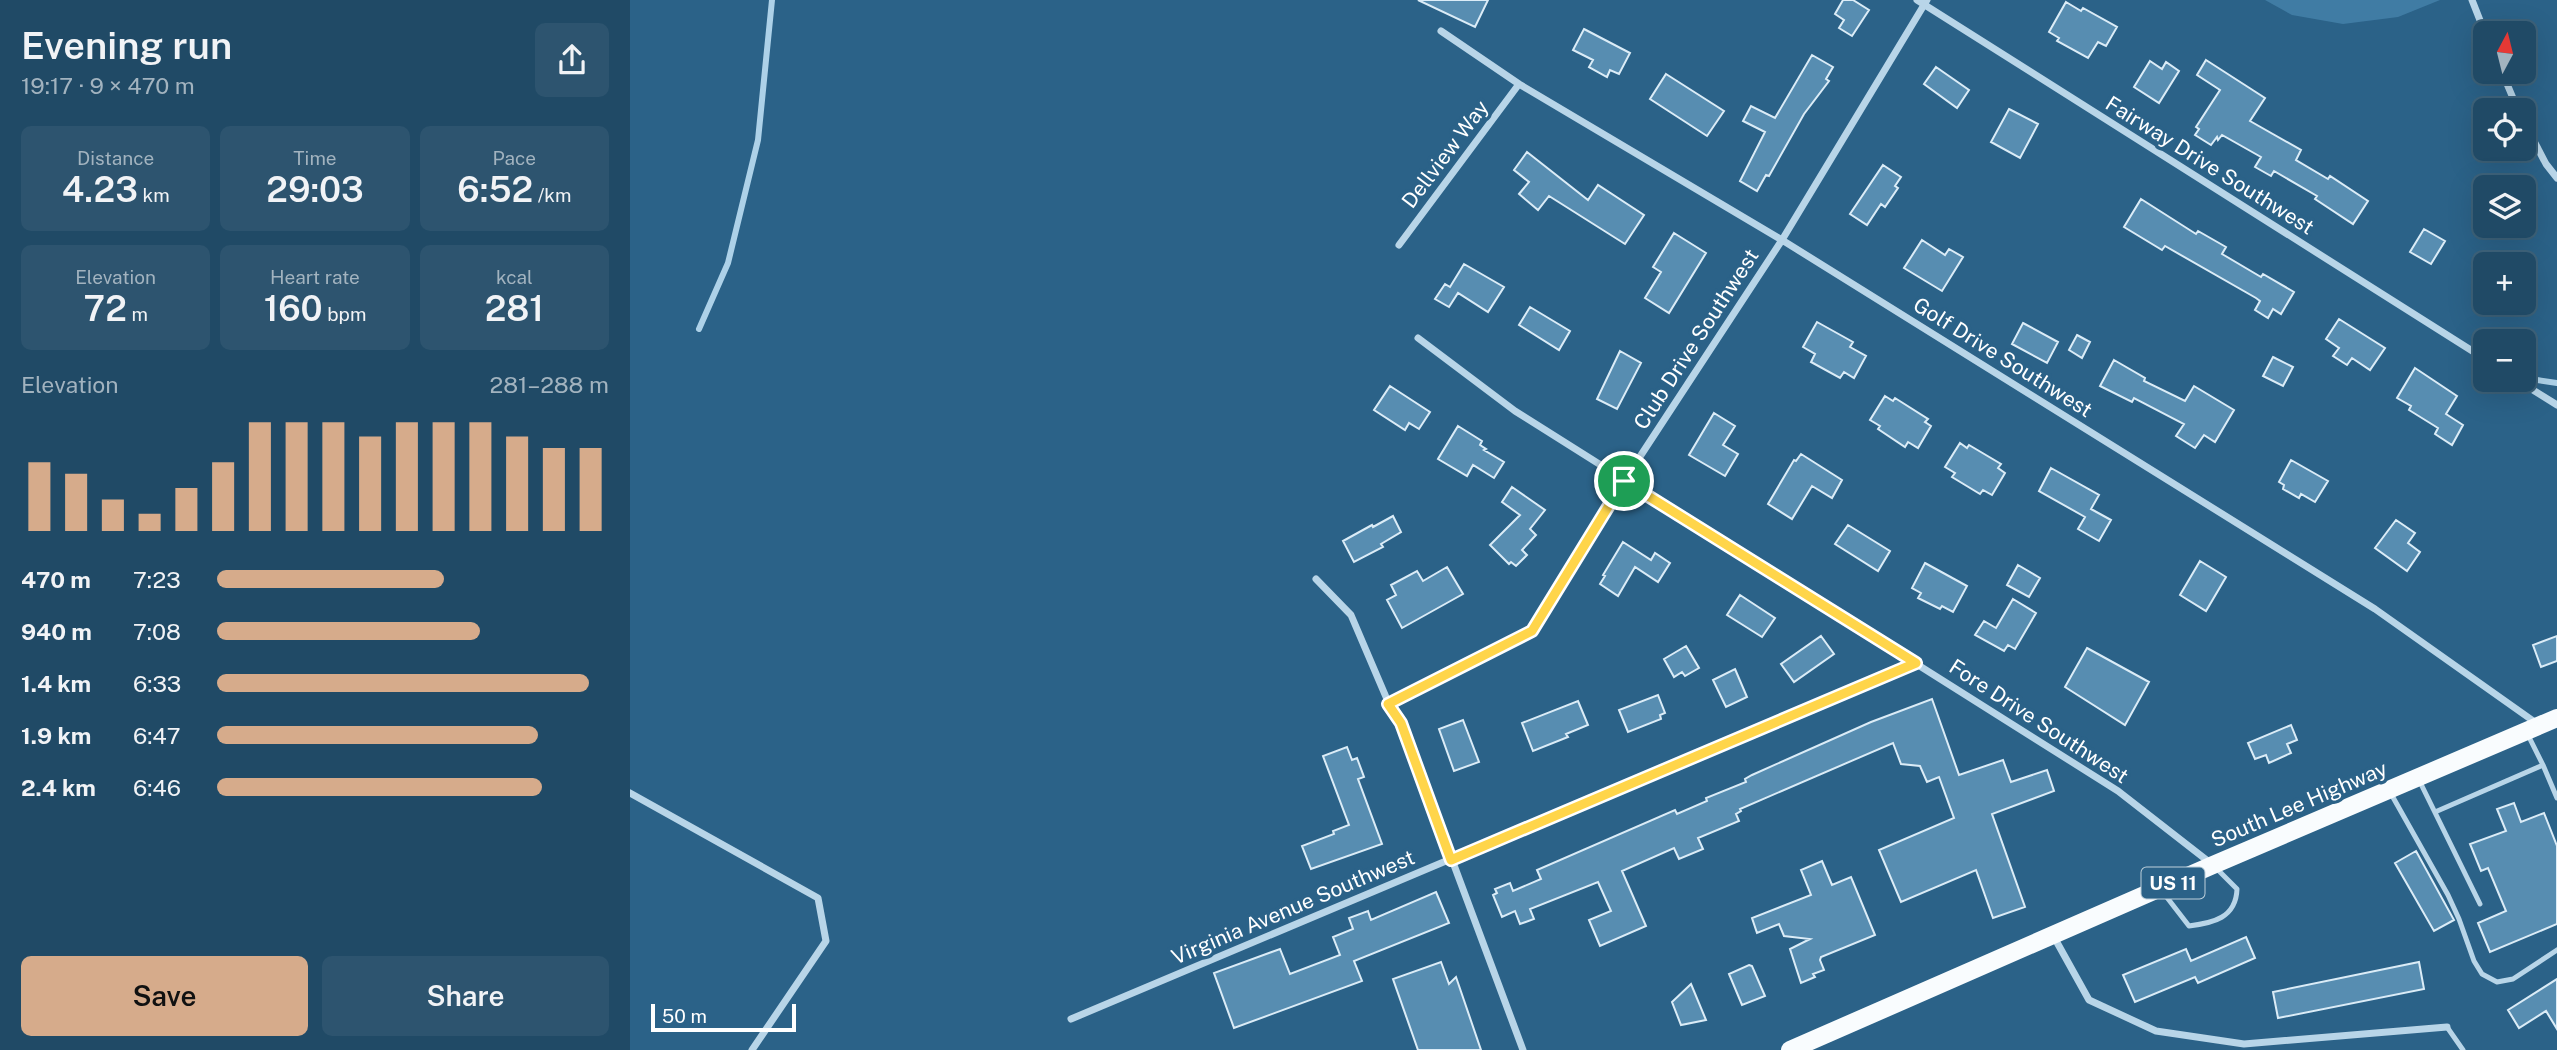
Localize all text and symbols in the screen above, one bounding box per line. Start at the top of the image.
north arrow [2473,21,2536,84]
map controls [2473,21,2536,392]
text: Evening run [21,23,232,68]
button: share [535,23,609,97]
text: 19:17 · 9 × 470 m [21,72,195,99]
street label: Fairway Drive Southwest [2101,91,2319,239]
street label: Dellview Way [1396,95,1494,213]
button: locate [2473,98,2536,161]
text: Distance [77,147,154,169]
text: Time [293,147,337,169]
text: Pace [493,147,536,169]
text: 4.23 [62,169,138,210]
text: 29:03 [266,169,364,210]
text: 6:52 [457,169,533,210]
button: layers [2473,175,2536,238]
text: km [138,184,170,206]
text: /km [533,184,571,206]
street label: Club Drive Southwest [1628,244,1764,434]
button: + [2473,252,2536,315]
text: Elevation [75,266,156,288]
text: Heart rate [270,266,360,288]
text: kcal [496,266,533,288]
text: 72 [83,288,127,329]
text: 160 [264,288,323,329]
text: 281 [485,288,544,329]
street label: Golf Drive Southwest [1909,292,2097,422]
text: m [127,303,148,325]
text: bpm [323,303,366,325]
button: − [2473,329,2536,392]
text: Elevation [21,371,119,398]
text: 281–288 m [489,371,609,398]
pin [1594,451,1654,511]
icon: arrive [1605,462,1643,500]
text: 470 m [21,566,91,593]
text: 7:23 [133,566,181,593]
text: 940 m [21,618,92,645]
text: 7:08 [133,618,181,645]
street label: Fore Drive Southwest [1945,654,2133,788]
text: 1.4 km [21,670,91,697]
text: 6:33 [133,670,181,697]
text: 1.9 km [21,722,91,749]
text: 6:47 [133,722,181,749]
street label: South Lee Highway [2207,756,2391,852]
text: 2.4 km [21,774,96,801]
text: 6:46 [133,774,181,801]
street label: Virginia Avenue Southwest [1168,844,1418,970]
road number: US 11 [2142,868,2204,898]
button: Save [21,956,308,1036]
button: Share [322,956,609,1036]
scale bar [651,1001,796,1033]
text: 50 m [662,1005,707,1027]

